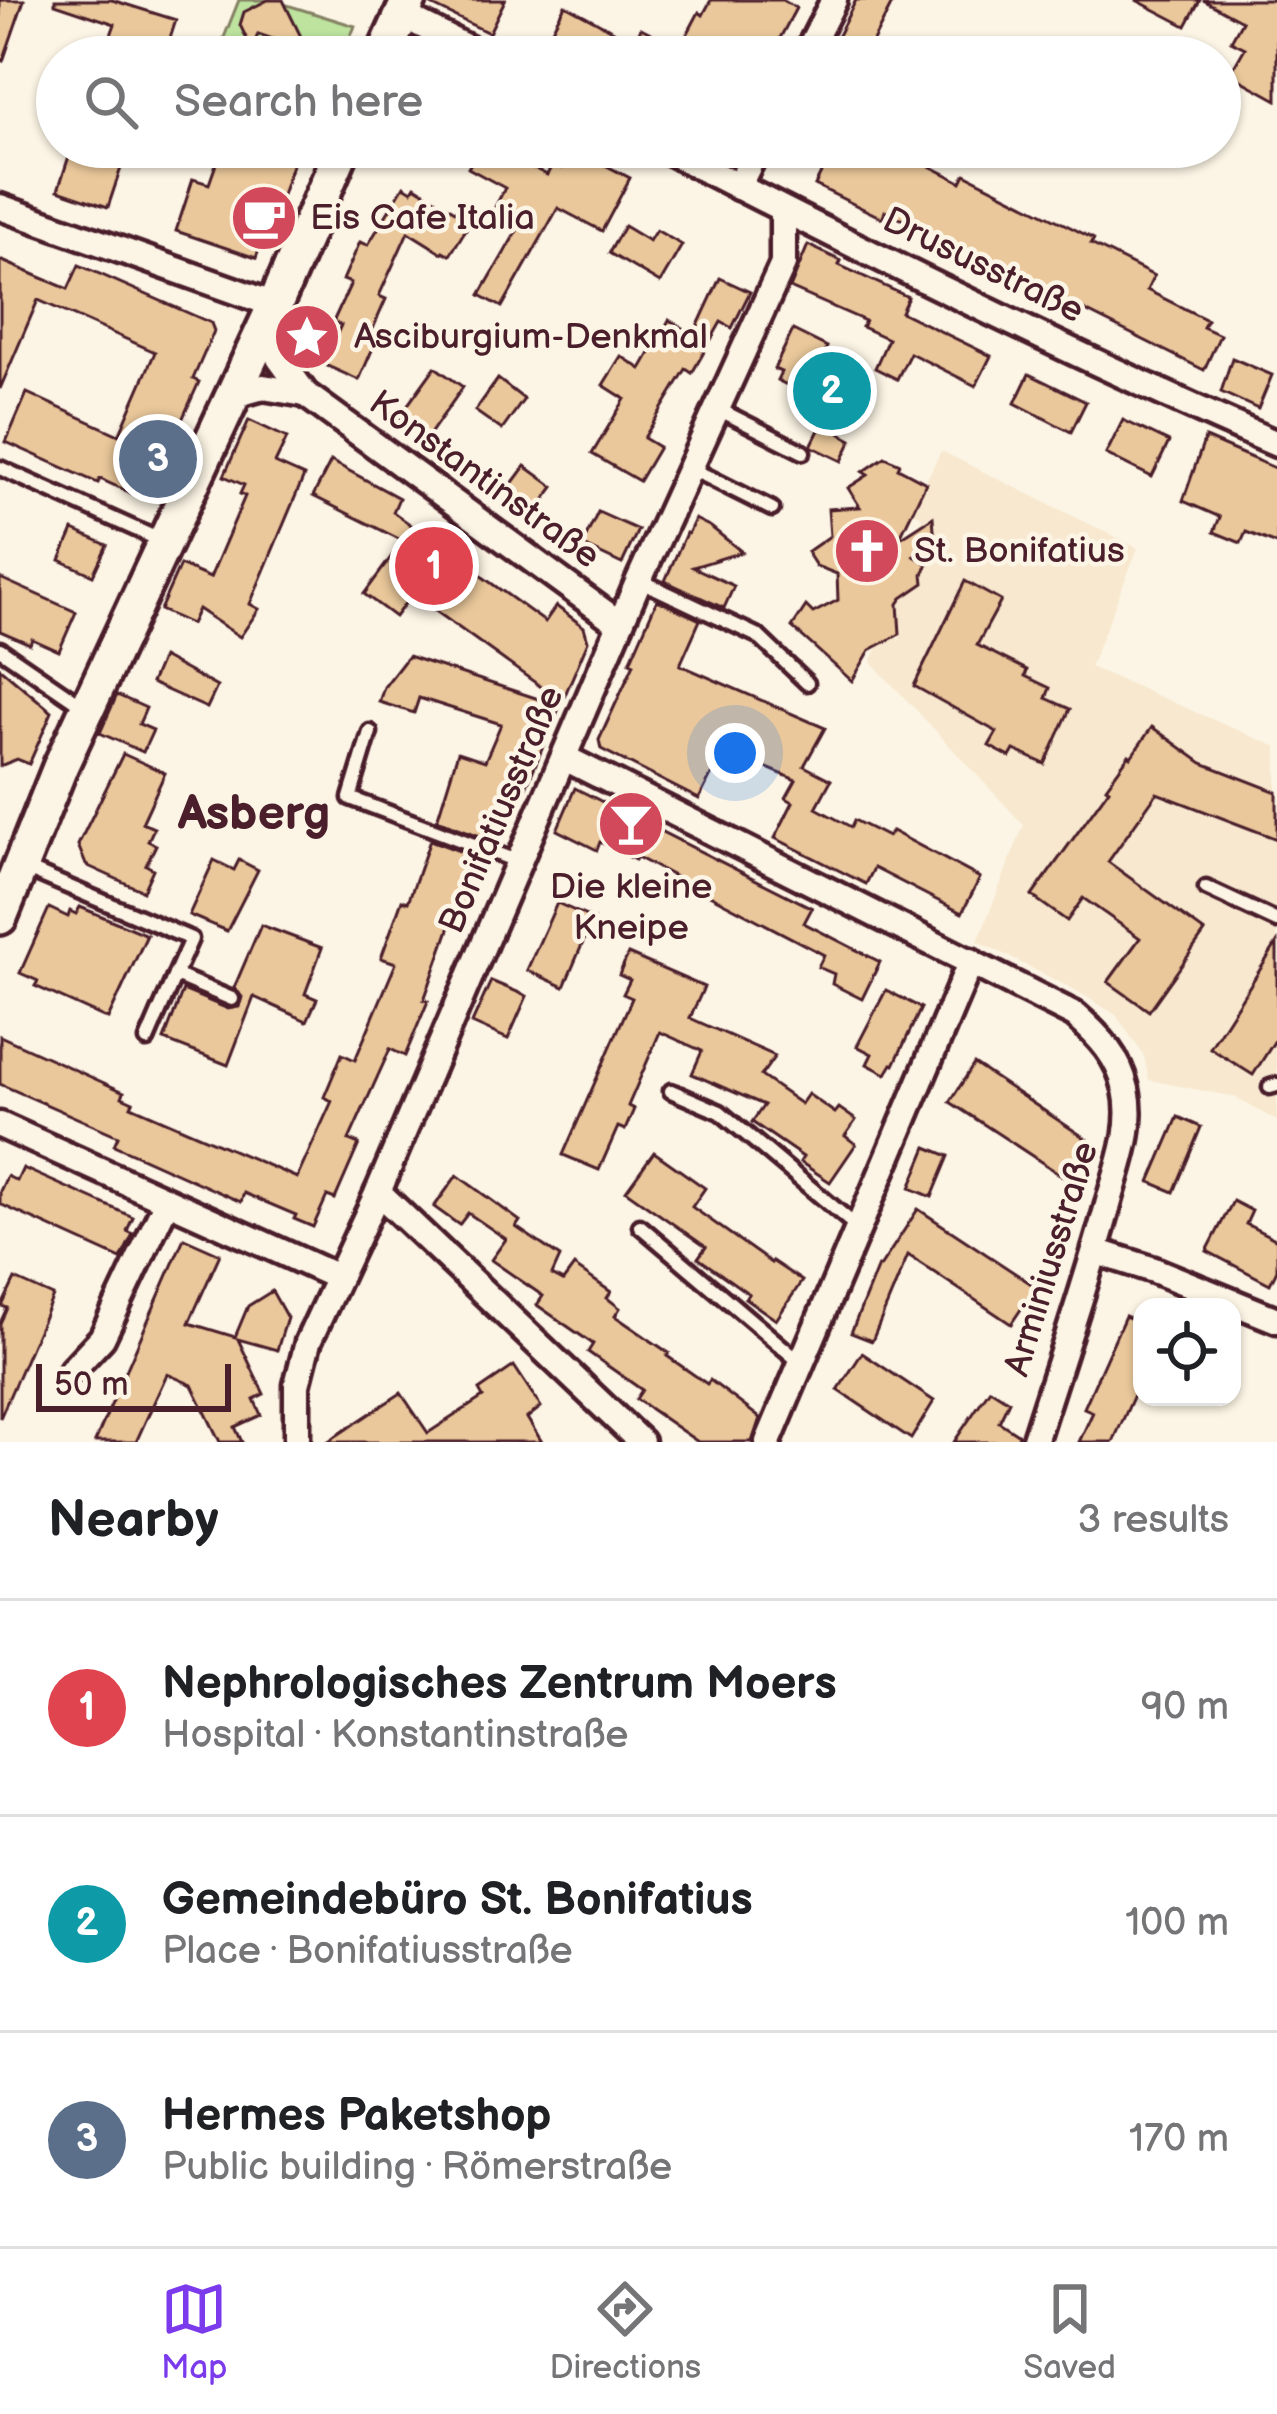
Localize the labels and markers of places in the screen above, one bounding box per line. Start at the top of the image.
cafe icon: Eis Cafe Italia [229,183,299,253]
place label: Eis Cafe Italia [310,197,535,240]
place icon: Asciburgium-Denkmal [272,302,342,372]
place label: Asciburgium-Denkmal [354,316,708,359]
pin: 2 [793,346,871,436]
pin: 3 [119,414,197,504]
church icon: St. Bonifatius [832,516,902,586]
pin: 1 [395,521,473,611]
place label: St. Bonifatius [914,530,1125,573]
bar icon: Die kleine Kneipe [596,789,666,859]
place label: Die kleine Kneipe [550,866,712,950]

